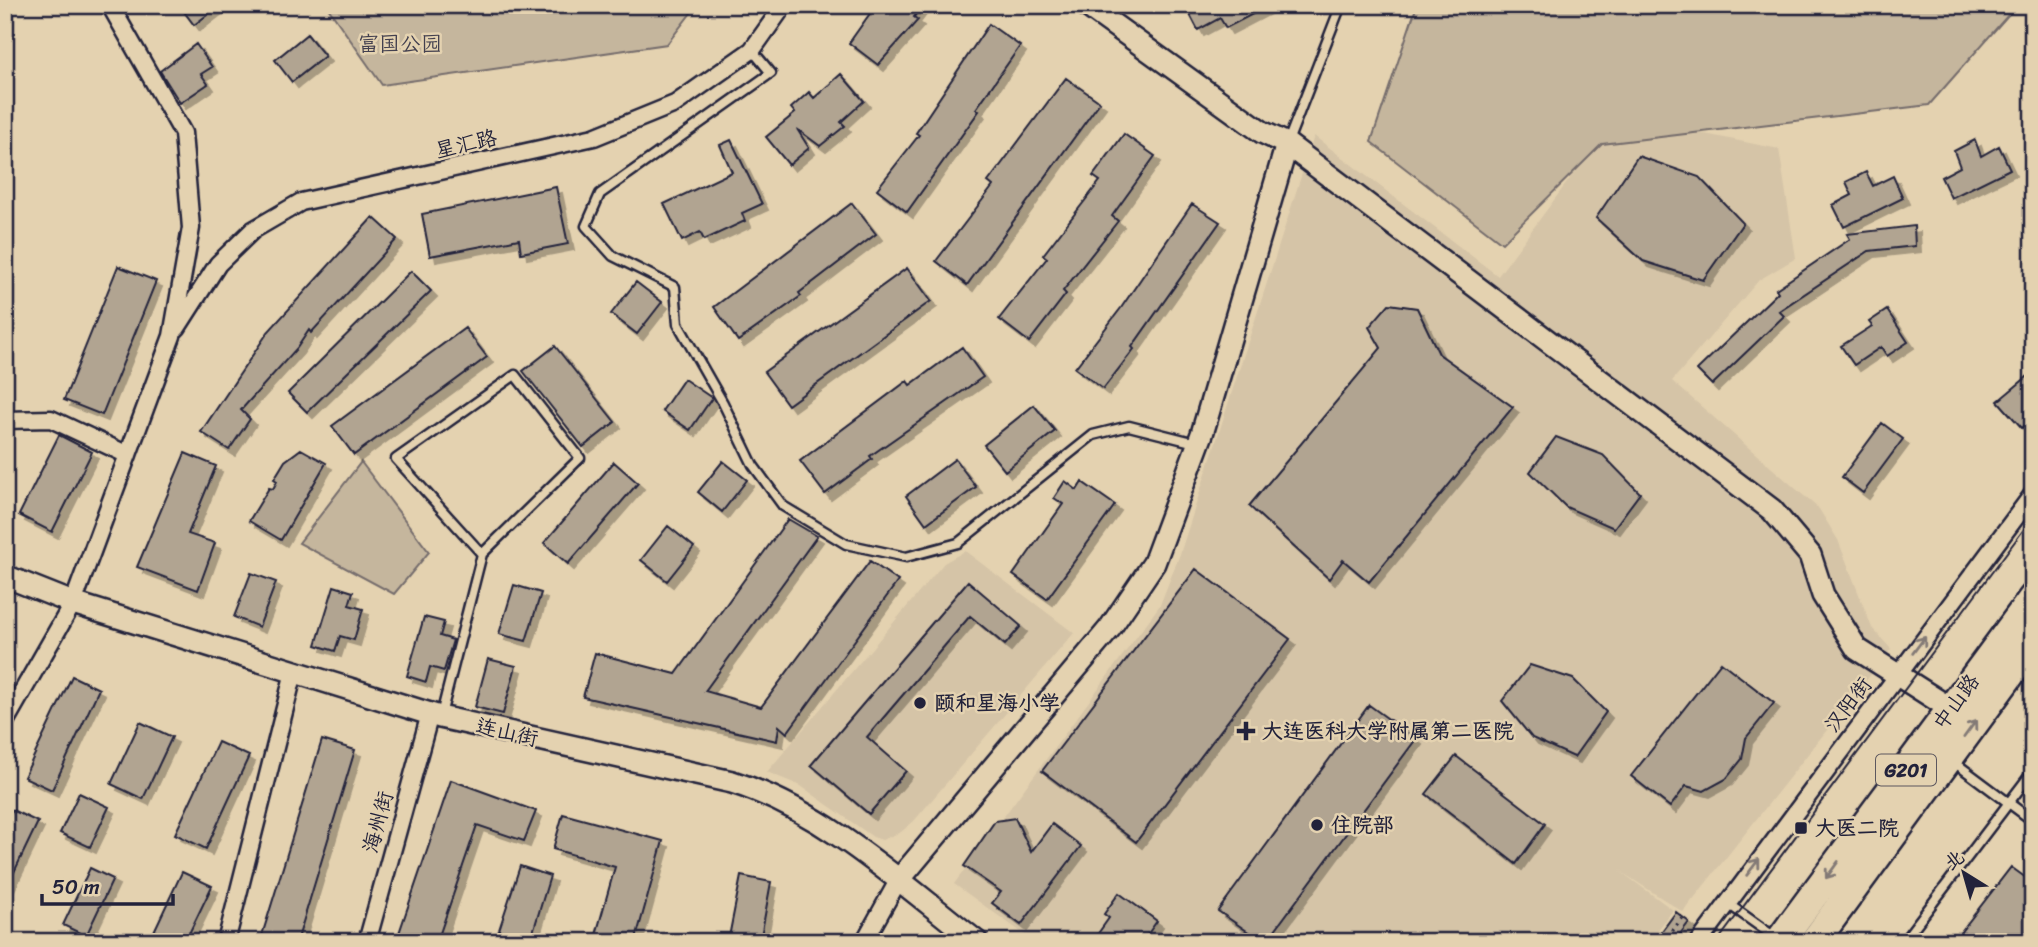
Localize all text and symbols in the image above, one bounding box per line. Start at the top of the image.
park label: 富国公园 [358,25,442,63]
street label: 星汇路 [431,118,501,170]
one-way arrow [1911,637,1926,655]
street label: 中山路 [1922,665,1990,739]
street label: 汉阳街 [1814,668,1882,742]
place label: 颐和星海小学 [934,684,1060,722]
marker: 颐和星海小学 [912,695,928,711]
street label: 连山街 [472,706,542,758]
place label: 大连医科大学附属第二医院 [1262,712,1514,750]
one-way arrow [1963,720,1977,739]
marker: 大连医科大学附属第二医院 [1236,721,1256,741]
road number: G201 [1876,754,1936,786]
street label: 海州街 [351,787,405,857]
place label: 住院部 [1331,806,1394,844]
place label: 大医二院 [1815,809,1899,847]
marker: 住院部 [1309,817,1325,833]
marker: 大医二院 [1793,820,1809,836]
north arrow [1930,838,2000,908]
text: 北 [1937,841,1972,879]
one-way arrow [1745,858,1760,876]
one-way arrow [1825,860,1840,879]
scale bar [42,863,173,907]
text: 50 m [52,868,100,906]

